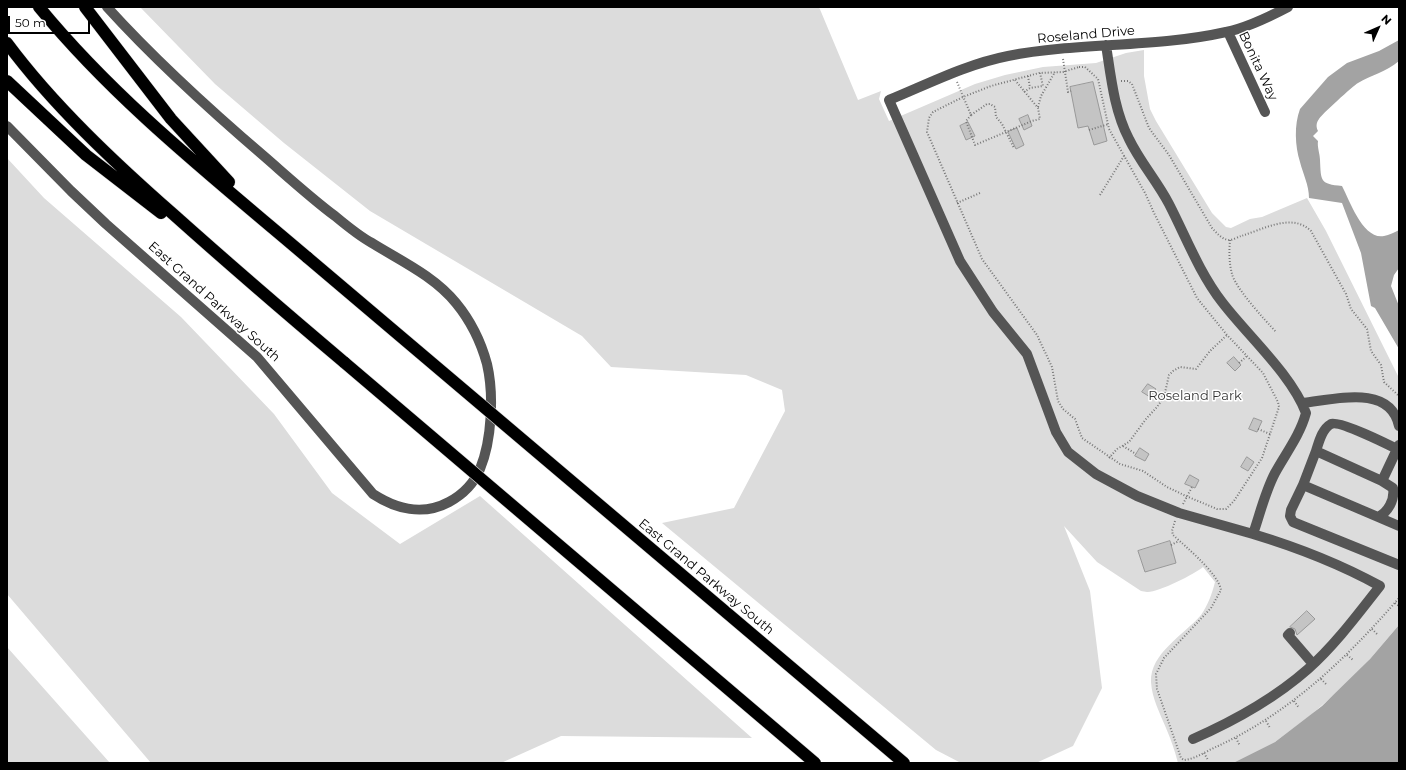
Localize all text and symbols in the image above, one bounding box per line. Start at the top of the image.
scale bar [10,8,92,34]
north arrow [1358,8,1398,48]
text: N [1378,11,1395,28]
text: 50 m [15,15,46,30]
street label: Roseland Drive [1037,23,1135,47]
street label: Bonita Way [1235,29,1281,103]
street label: East Grand Parkway South [145,239,283,365]
park label: Roseland Park [1148,388,1242,404]
street label: East Grand Parkway South [635,516,777,638]

